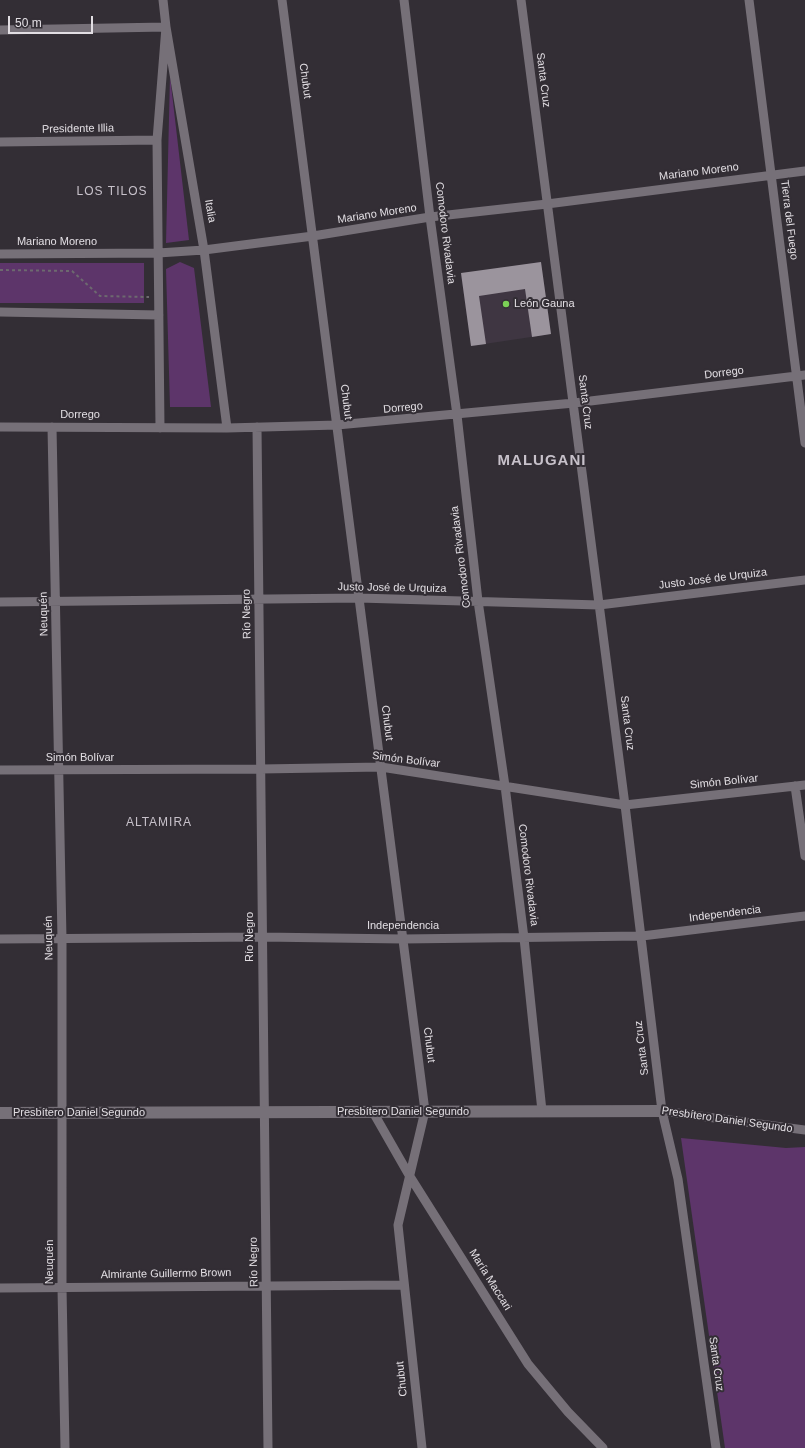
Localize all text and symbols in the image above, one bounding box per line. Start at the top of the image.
scale bar [10,8,95,34]
text: 50 m [15,16,42,30]
street label: Santa Cruz [533,52,553,108]
street label: Chubut [296,63,314,99]
street label: Presidente Illia [42,122,114,136]
street label: Mariano Moreno [658,161,740,183]
street label: Tierra del Fuego [778,179,800,261]
street label: Comodoro Rivadavia [432,181,458,285]
district label: LOS TILOS [76,185,148,199]
street label: Italia [201,198,219,224]
street label: Mariano Moreno [336,201,418,227]
street label: Mariano Moreno [17,235,97,249]
place label: León Gauna [514,297,575,311]
marker: León Gauna [501,299,511,309]
street label: Dorrego [703,364,745,382]
street label: Santa Cruz [575,374,595,430]
street label: Chubut [337,384,355,420]
street label: Dorrego [383,400,423,416]
street label: Dorrego [60,408,100,422]
district label: MALUGANI [498,452,586,470]
street label: Comodoro Rivadavia [448,505,474,609]
street label: Justo José de Urquiza [658,566,768,592]
street label: Justo José de Urquiza [337,580,447,596]
street label: Río Negro [240,589,254,639]
street label: Neuquén [37,592,51,636]
street label: Santa Cruz [617,695,637,751]
street label: Chubut [378,705,396,741]
street label: Simón Bolívar [371,749,441,771]
street label: Simón Bolívar [46,751,114,765]
street label: Simón Bolívar [689,772,759,792]
district label: ALTAMIRA [126,816,192,830]
street label: Comodoro Rivadavia [515,823,541,927]
street label: Independencia [688,903,762,925]
street label: Río Negro [243,912,257,962]
street label: Neuquén [42,916,56,960]
street label: Independencia [367,919,439,933]
street label: Santa Cruz [632,1020,652,1076]
street label: Chubut [420,1027,438,1063]
street label: Presbítero Daniel Segundo [661,1104,793,1136]
street label: Presbítero Daniel Segundo [337,1105,469,1119]
street label: Presbítero Daniel Segundo [13,1106,145,1120]
street label: Río Negro [247,1237,261,1287]
street label: Neuquén [43,1240,57,1284]
street label: María Maccari [466,1247,514,1313]
street label: Almirante Guillermo Brown [100,1266,232,1282]
street label: Santa Cruz [706,1336,726,1392]
street label: Chubut [394,1361,410,1397]

